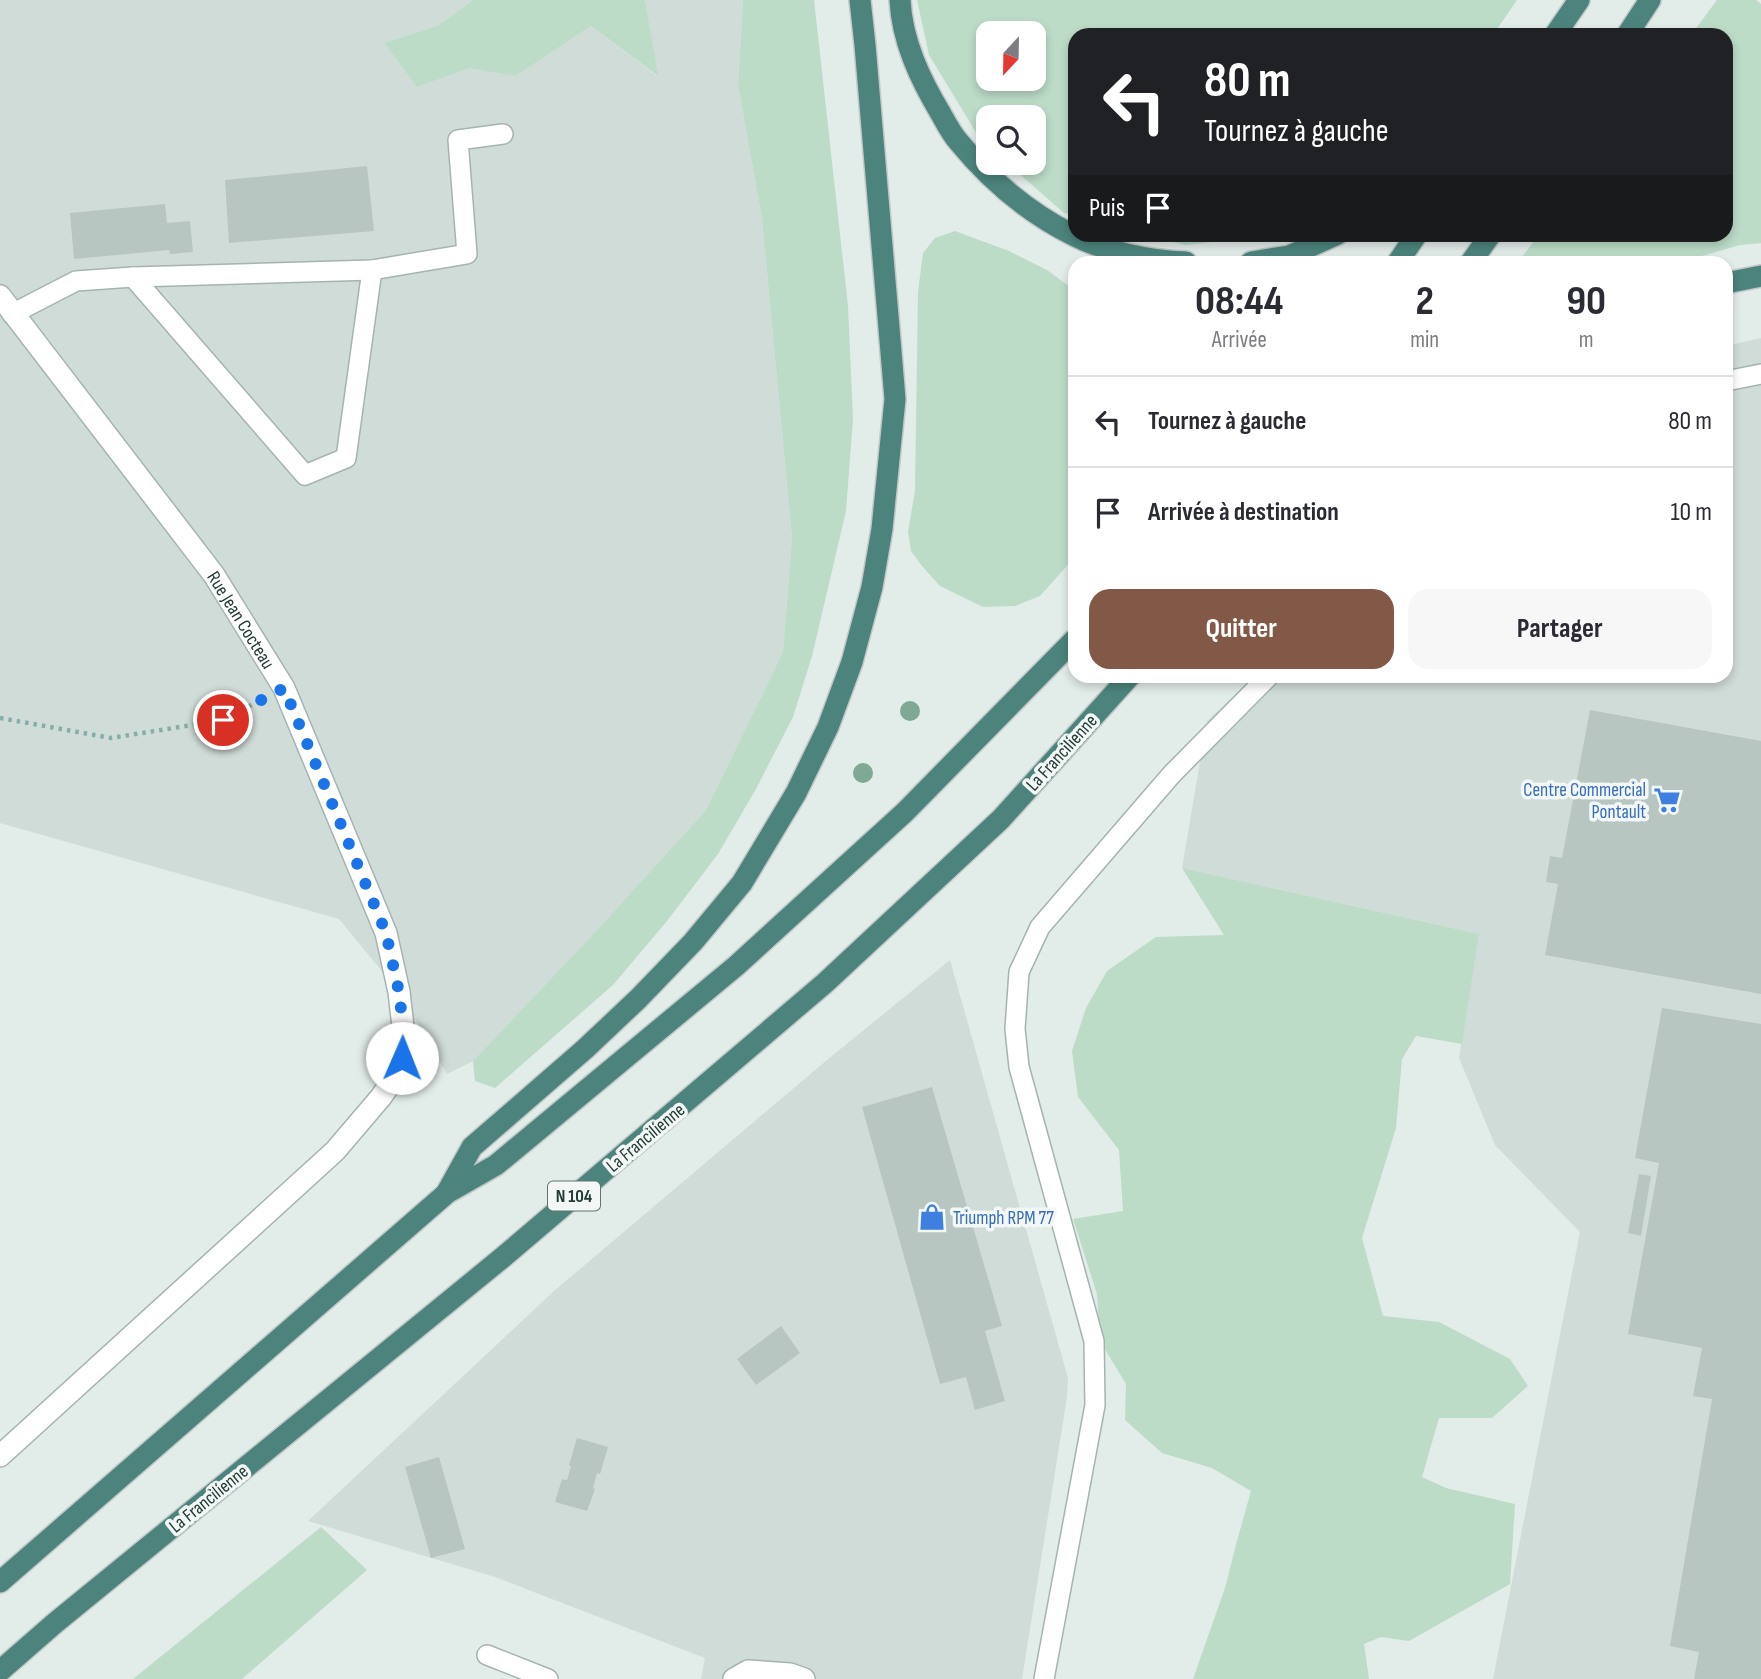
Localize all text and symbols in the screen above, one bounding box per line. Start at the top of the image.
north arrow [976,21,1046,91]
map controls [976,21,1046,175]
text: 80 m [1204,52,1291,111]
icon: left [1089,56,1180,147]
button: search [976,105,1046,175]
text: Tournez à gauche [1204,112,1389,151]
icon: arrive [1139,189,1177,227]
text: Puis [1089,193,1125,224]
text: 08:44 [1195,276,1283,327]
text: 2 [1416,276,1434,327]
text: 90 [1566,276,1606,327]
text: Arrivée [1212,326,1267,354]
text: min [1410,326,1439,354]
text: m [1579,326,1593,354]
icon: left [1089,403,1127,441]
text: Tournez à gauche [1148,406,1306,437]
text: 80 m [1668,406,1712,437]
icon: arrive [1089,494,1127,532]
text: Arrivée à destination [1148,497,1339,528]
text: 10 m [1670,497,1712,528]
street label: Rue Jean Cocteau [201,567,279,673]
button: Quitter [1089,589,1394,669]
button: Partager [1408,589,1712,669]
pin [193,690,253,750]
icon: arrive [204,701,242,739]
street label: La Francilienne [1022,710,1103,796]
place label: Centre Commercial Pontault [1523,779,1646,824]
supermarket icon: Centre Commercial Pontault [1652,785,1682,815]
position arrow [365,1021,439,1095]
street label: La Francilienne [602,1099,690,1178]
road number: N 104 [548,1182,600,1210]
shop icon: Triumph RPM 77 [917,1202,947,1232]
place label: Triumph RPM 77 [953,1207,1054,1230]
street label: La Francilienne [165,1460,253,1538]

